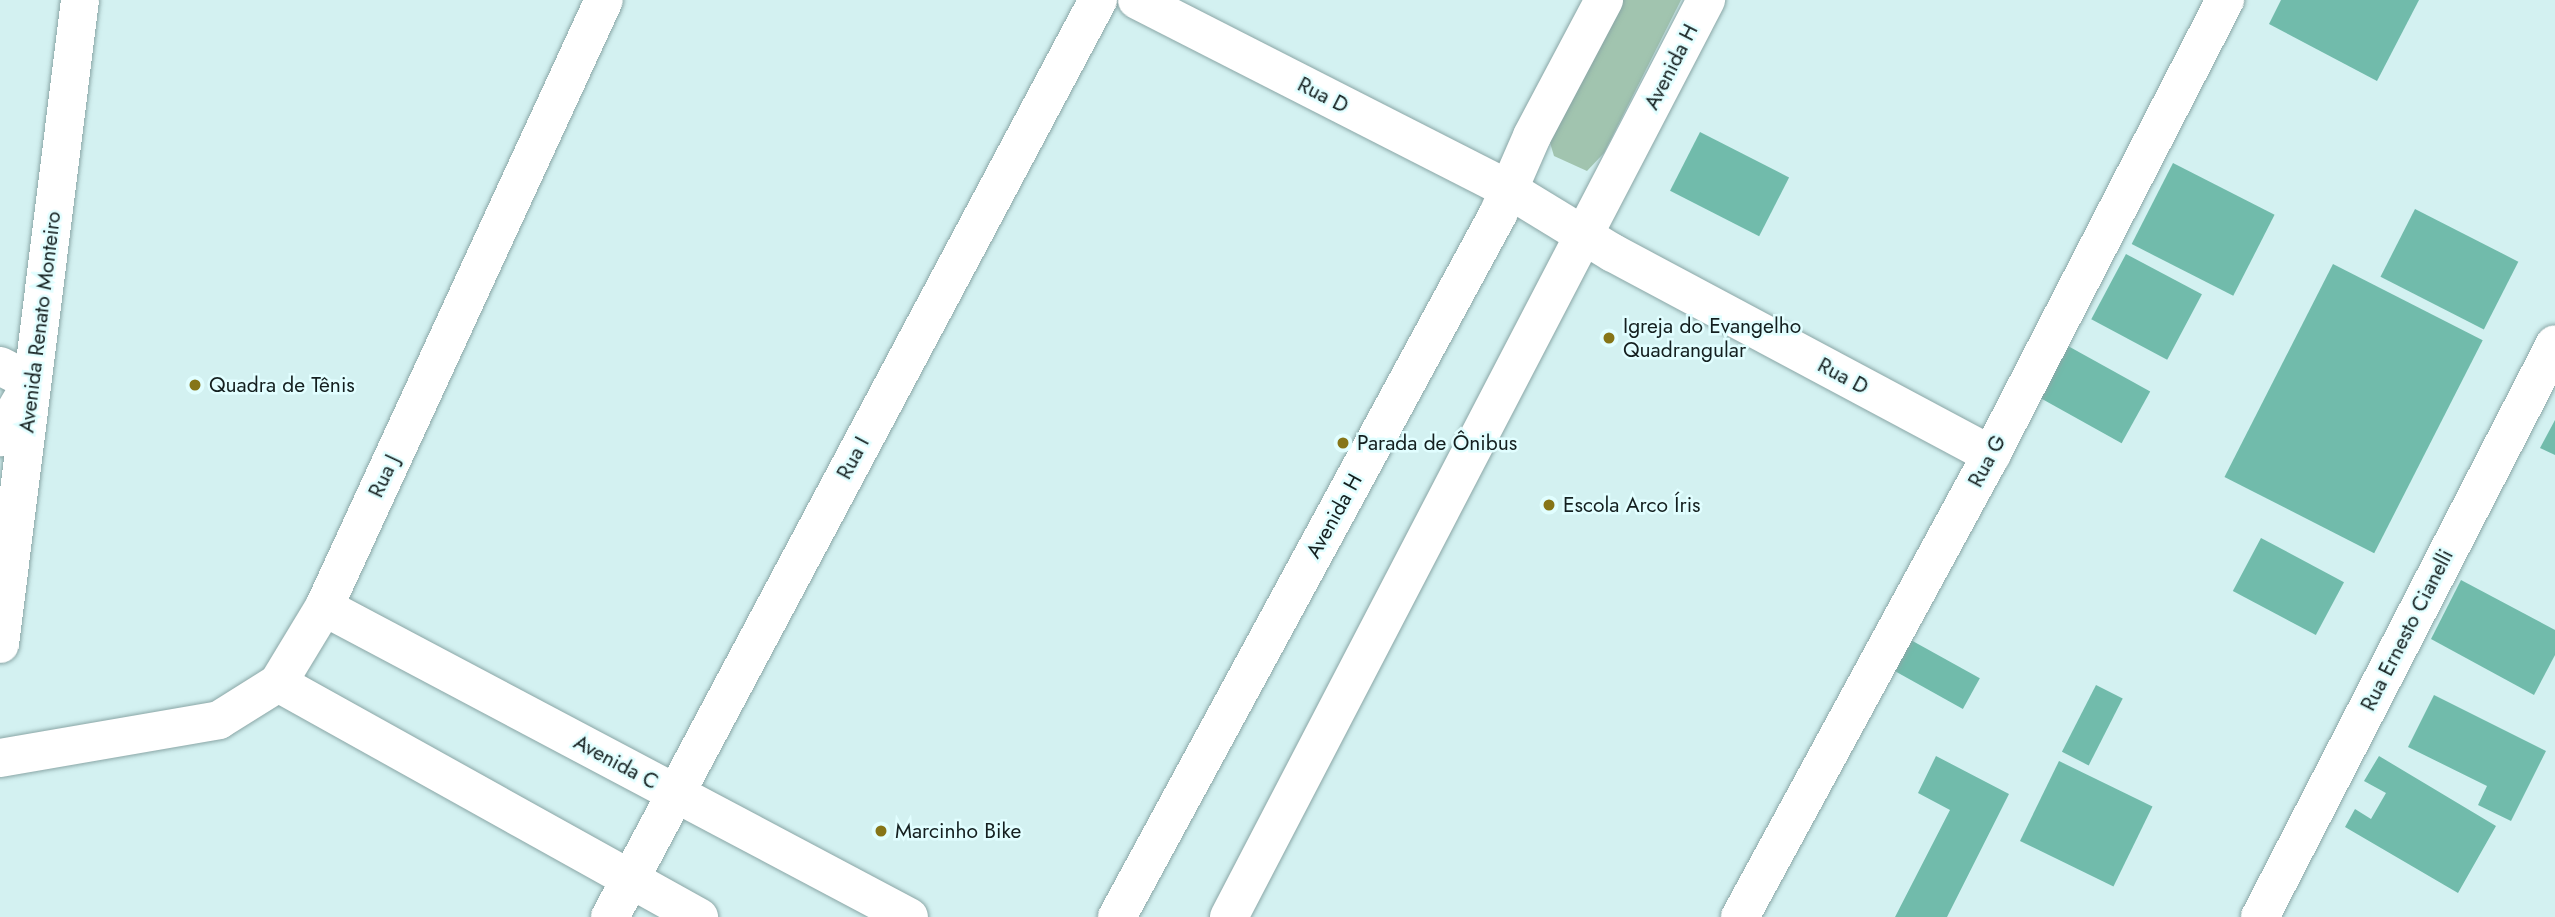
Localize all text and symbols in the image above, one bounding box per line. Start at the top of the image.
street label: Avenida H [1639,20,1703,114]
street label: Rua D [1293,72,1353,118]
street label: Avenida Renato Monteiro [14,210,66,434]
place label: Igreja do Evangelho Quadrangular [1623,313,1801,363]
marker: Igreja do Evangelho Quadrangular [1601,330,1617,346]
street label: Rua D [1813,352,1873,400]
place label: Quadra de Tênis [209,372,355,398]
marker: Quadra de Tênis [187,377,203,393]
place label: Parada de Ônibus [1357,430,1517,456]
street label: Rua G [1963,431,2011,491]
street label: Rua I [831,433,875,483]
marker: Parada de Ônibus [1335,435,1351,451]
street label: Rua J [363,451,405,501]
street label: Avenida H [1301,469,1367,563]
place label: Escola Arco Íris [1563,492,1701,518]
marker: Escola Arco Íris [1541,497,1557,513]
street label: Rua Ernesto Cianelli [2355,545,2459,715]
street label: Avenida C [570,729,662,795]
place label: Marcinho Bike [895,818,1021,844]
marker: Marcinho Bike [873,823,889,839]

